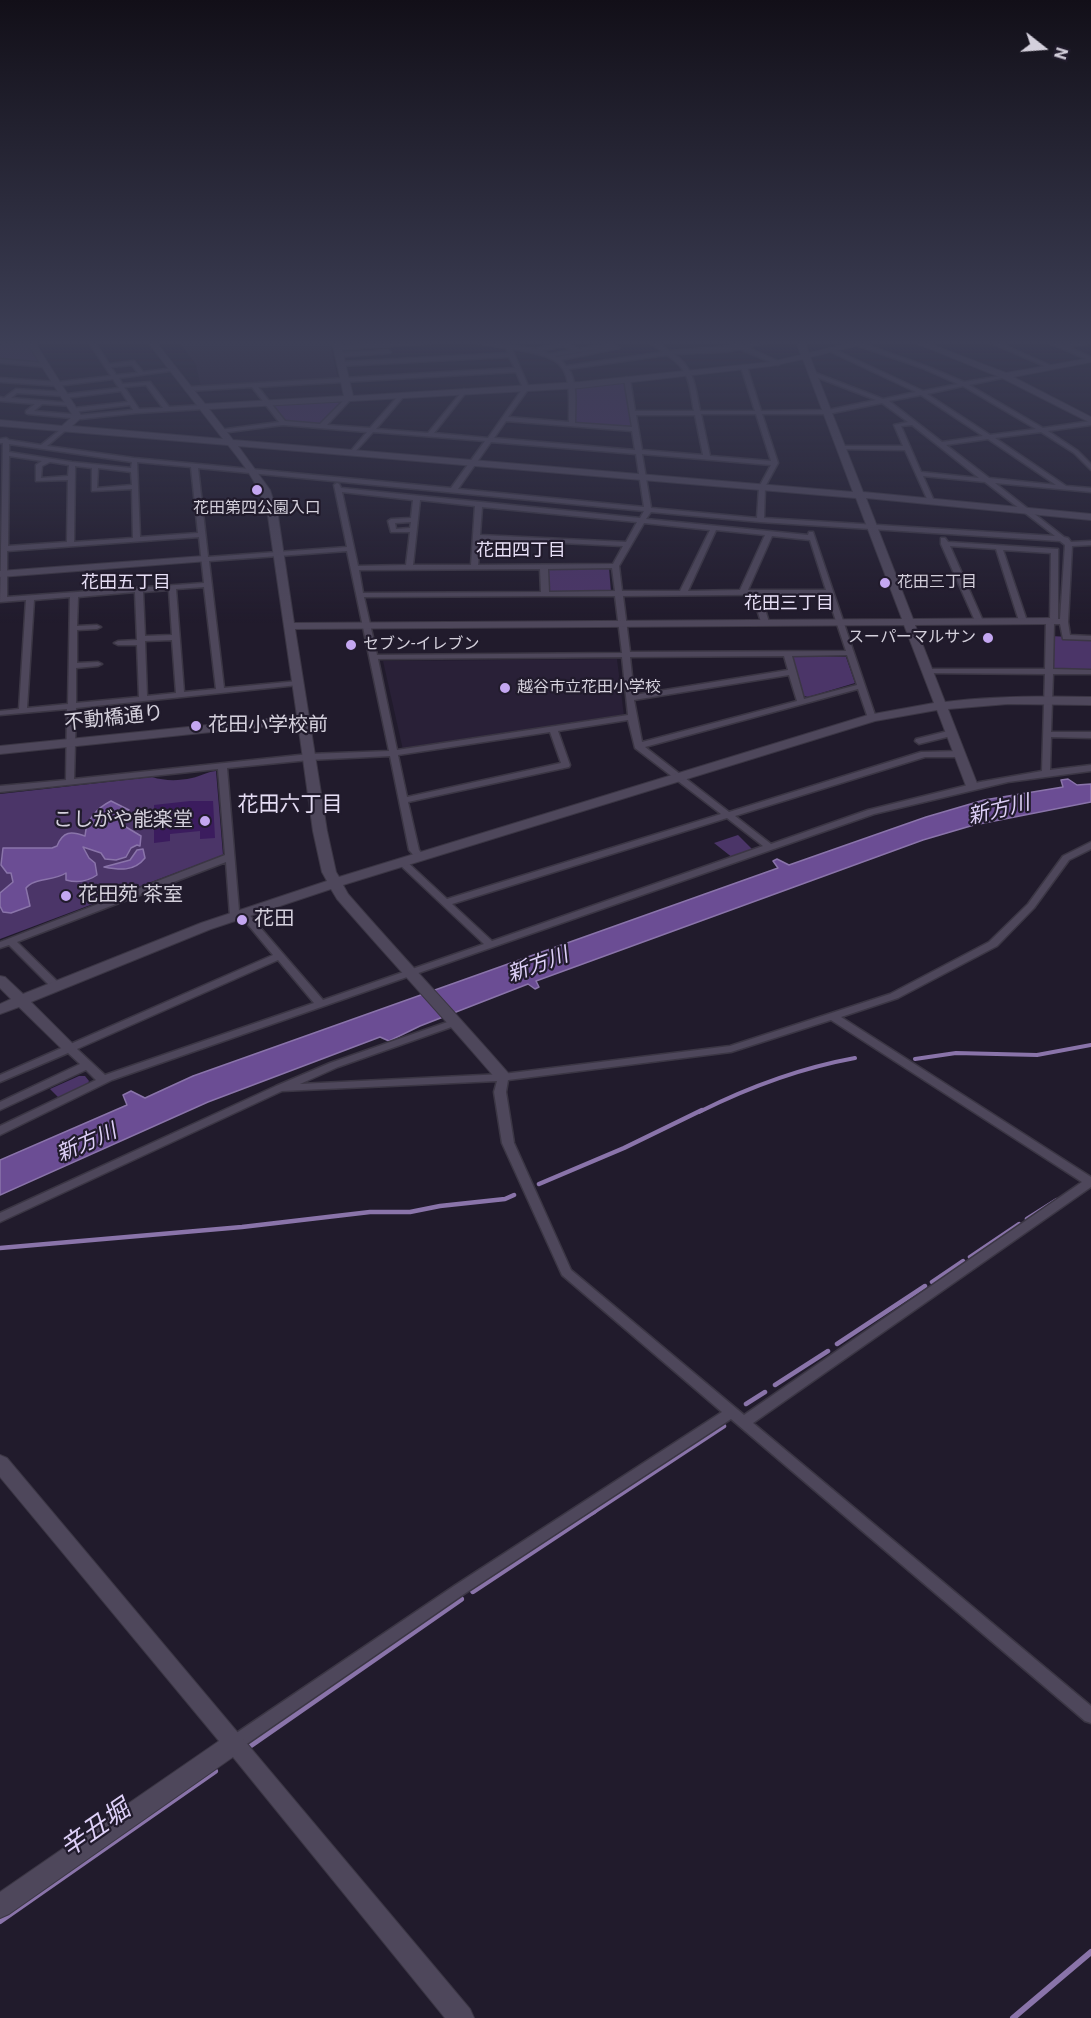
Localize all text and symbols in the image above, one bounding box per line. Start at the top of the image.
north arrow [1013,18,1073,78]
text: N [1050,45,1071,62]
marker: 花田第四公園入口 [250,483,264,497]
place label: 花田第四公園入口 [193,499,321,519]
district label: 花田四丁目 [476,540,566,562]
district label: 花田五丁目 [81,572,171,594]
place label: 花田三丁目 [897,573,977,593]
marker: 花田三丁目 [878,576,892,590]
district label: 花田三丁目 [744,593,834,615]
place label: スーパーマルサン [848,628,976,648]
marker: スーパーマルサン [981,631,995,645]
place label: セブン-イレブン [363,635,479,655]
marker: セブン-イレブン [344,638,358,652]
place label: 越谷市立花田小学校 [517,678,661,698]
marker: 越谷市立花田小学校 [498,681,512,695]
street label: 不動橋通り [63,702,165,736]
place label: 花田小学校前 [208,714,328,738]
marker: 花田小学校前 [189,719,203,733]
water label: 新方川 [965,791,1033,831]
district label: 花田六丁目 [238,793,342,819]
place label: こしがや能楽堂 [53,809,193,833]
marker: こしがや能楽堂 [198,814,212,828]
place label: 花田苑 茶室 [78,884,183,908]
marker: 花田苑 茶室 [59,889,73,903]
place label: 花田 [254,908,294,932]
marker: 花田 [235,913,249,927]
water label: 新方川 [504,943,572,989]
water label: 新方川 [53,1120,121,1168]
water label: 辛丑堀 [55,1795,137,1865]

